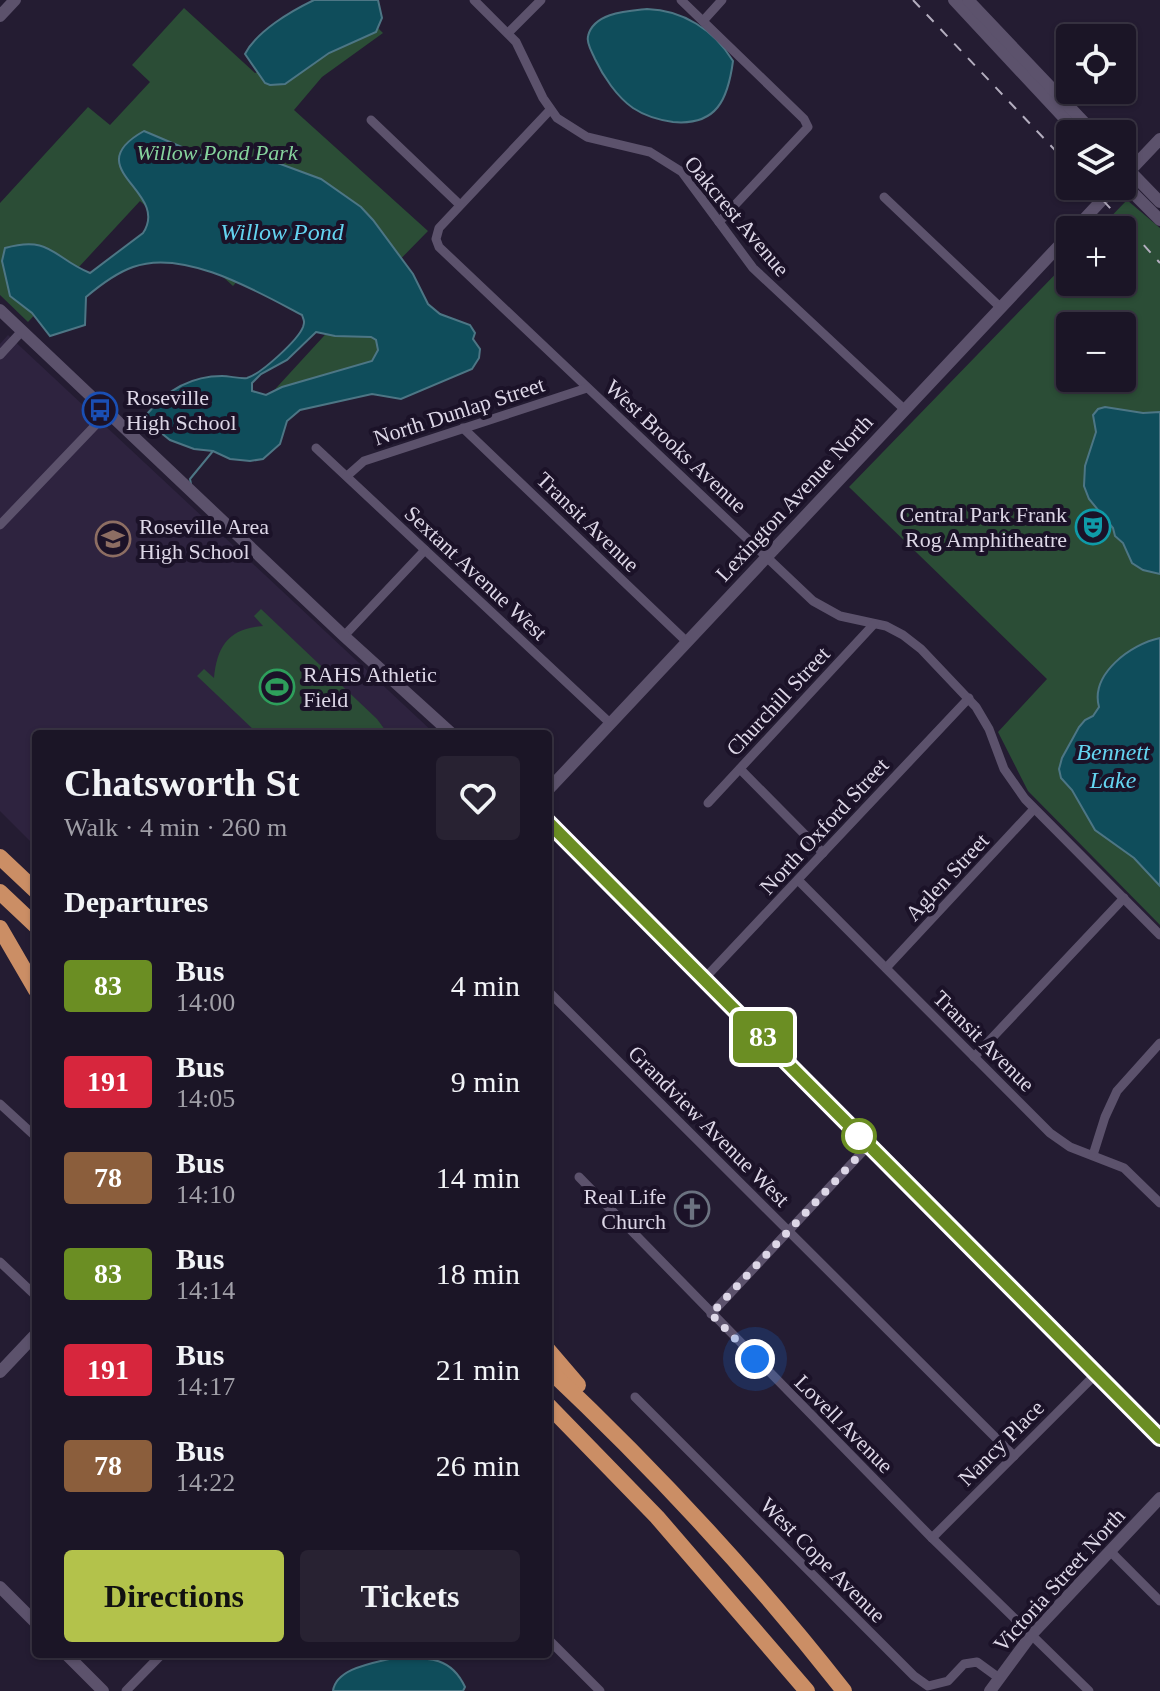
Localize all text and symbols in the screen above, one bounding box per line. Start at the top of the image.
map controls [1056,24,1136,392]
button: locate [1056,24,1136,104]
button: layers [1056,120,1136,200]
park label: Willow Pond Park [136,140,299,165]
street label: Oakcrest Avenue [679,151,795,281]
button: + [1056,216,1136,296]
water label: Willow Pond [220,219,345,245]
button: − [1056,312,1136,392]
street label: North Dunlap Street [370,372,548,450]
street label: West Brooks Avenue [600,374,752,518]
place label: Roseville High School [126,385,237,435]
bus stop icon: Roseville High School [81,391,119,429]
street label: Lexington Avenue North [710,410,878,586]
street label: Transit Avenue [532,467,644,577]
street label: Sextant Avenue West [400,501,552,645]
place label: Central Park Frank Rog Amphitheatre [900,502,1067,552]
theatre icon: Central Park Frank Rog Amphitheatre [1074,508,1112,546]
place label: Roseville Area High School [139,514,269,564]
school or university icon: Roseville Area High School [94,520,132,558]
street label: Churchill Street [721,641,835,761]
place label: RAHS Athletic Field [303,662,437,712]
sports icon: RAHS Athletic Field [258,668,296,706]
water label: Bennett Lake [1076,739,1151,793]
street label: North Oxford Street [754,753,894,899]
button: heart [436,756,520,840]
text: Chatsworth St [64,762,299,804]
text: Walk · 4 min · 260 m [64,813,287,842]
street label: Aglen Street [900,828,994,926]
text: Departures [64,885,208,918]
text: Bus [176,954,224,987]
text: 4 min [451,969,520,1002]
text: 83 [94,970,122,1001]
street label: Transit Avenue [928,985,1040,1097]
text: 14:00 [176,988,235,1017]
line badge: 83 [727,1011,799,1063]
text: 83 [749,1021,777,1052]
street label: Grandview Avenue West [623,1040,795,1212]
text: Bus [176,1050,224,1083]
text: 9 min [451,1065,520,1098]
text: 191 [87,1066,129,1097]
text: 14:05 [176,1084,235,1113]
unlabelled marker [842,1119,876,1153]
text: Bus [176,1146,224,1179]
text: 14 min [436,1161,520,1194]
text: 78 [94,1162,122,1193]
text: 14:10 [176,1180,235,1209]
place label: Real Life Church [584,1184,666,1234]
church icon: Real Life Church [673,1190,711,1228]
text: Bus [176,1242,224,1275]
text: 18 min [436,1257,520,1290]
text: 83 [94,1258,122,1289]
text: 14:14 [176,1276,235,1305]
text: Bus [176,1338,224,1371]
your location [735,1339,775,1379]
text: 21 min [436,1353,520,1386]
text: 191 [87,1354,129,1385]
street label: Lovell Avenue [790,1370,898,1478]
text: 14:17 [176,1372,235,1401]
street label: Nancy Place [953,1395,1049,1491]
text: Bus [176,1434,224,1467]
text: 26 min [436,1449,520,1482]
text: 78 [94,1450,122,1481]
text: 14:22 [176,1468,235,1497]
street label: West Cope Avenue [755,1492,891,1628]
street label: Victoria Street North [988,1503,1130,1657]
button: Directions [64,1550,284,1642]
button: Tickets [300,1550,520,1642]

